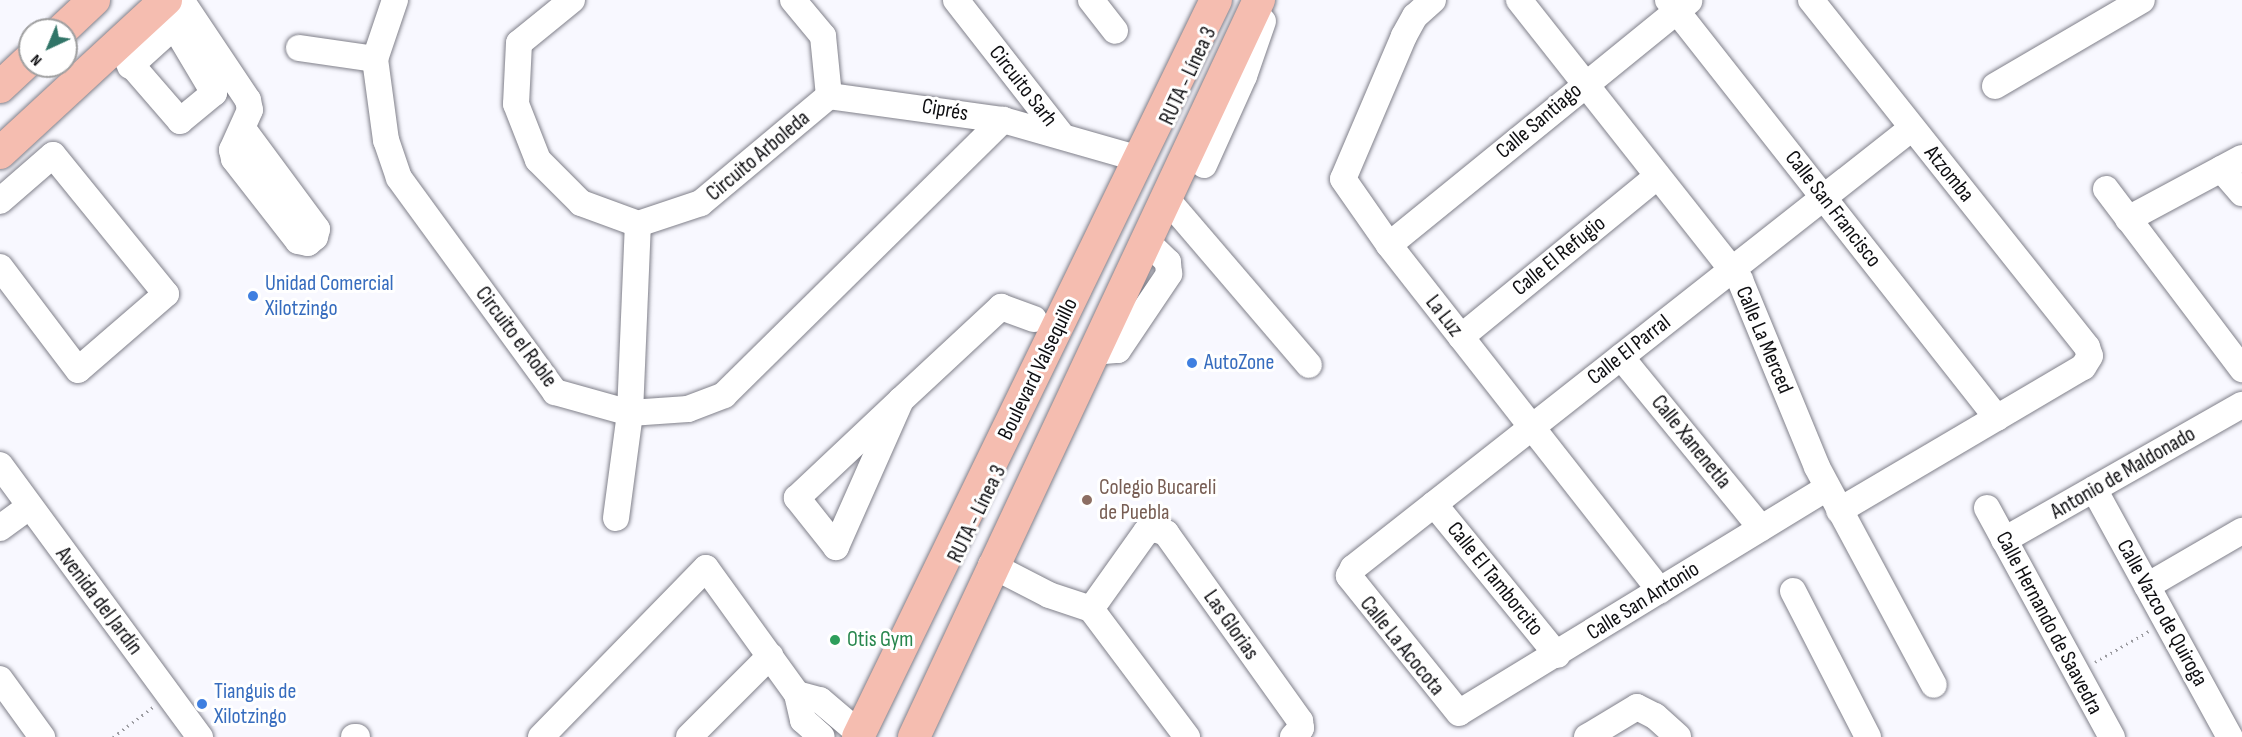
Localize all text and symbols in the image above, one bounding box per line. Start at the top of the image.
north arrow [18,18,78,78]
street label: RUTA - Línea 3 [1154,23,1222,129]
street label: Circuito Sarh [983,40,1063,132]
text: N [27,50,46,70]
street label: Calle Santiago [1491,78,1587,164]
street label: Ciprés [920,93,970,127]
street label: Circuito Arboleda [701,105,815,207]
street label: Atzomba [1918,141,1980,207]
street label: Calle San Francisco [1779,145,1887,273]
street label: Calle El Refugio [1507,210,1611,302]
place label: Unidad Comercial Xilotzingo [265,270,394,322]
street label: Circuito el Roble [469,281,563,393]
street label: Calle La Merced [1730,282,1798,398]
marker: Unidad Comercial Xilotzingo [246,289,260,303]
street label: La Luz [1420,290,1468,342]
street label: Boulevard Valsequillo [992,294,1084,444]
street label: Calle El Parral [1582,309,1676,391]
place label: AutoZone [1204,350,1274,376]
marker: AutoZone [1185,356,1199,370]
street label: Calle Xanenetla [1645,390,1737,494]
street label: Antonio de Maldonado [2046,421,2200,525]
street label: RUTA - Línea 3 [942,461,1012,567]
place label: Colegio Bucareli de Puebla [1099,474,1216,526]
marker: Colegio Bucareli de Puebla [1080,493,1094,507]
street label: Calle El Tamborcito [1441,517,1549,641]
street label: Calle Hernando de Saavedra [1990,527,2108,719]
street label: Calle Vazco de Quiroga [2111,535,2213,691]
street label: Avenida del Jardín [50,542,148,660]
street label: Calle San Antonio [1582,556,1704,646]
street label: Las Glorias [1198,585,1264,665]
street label: Calle La Acocota [1354,591,1450,701]
place label: Otis Gym [847,627,913,653]
marker: Otis Gym [828,633,842,647]
place label: Tianguis de Xilotzingo [214,678,296,730]
marker: Tianguis de Xilotzingo [195,697,209,711]

